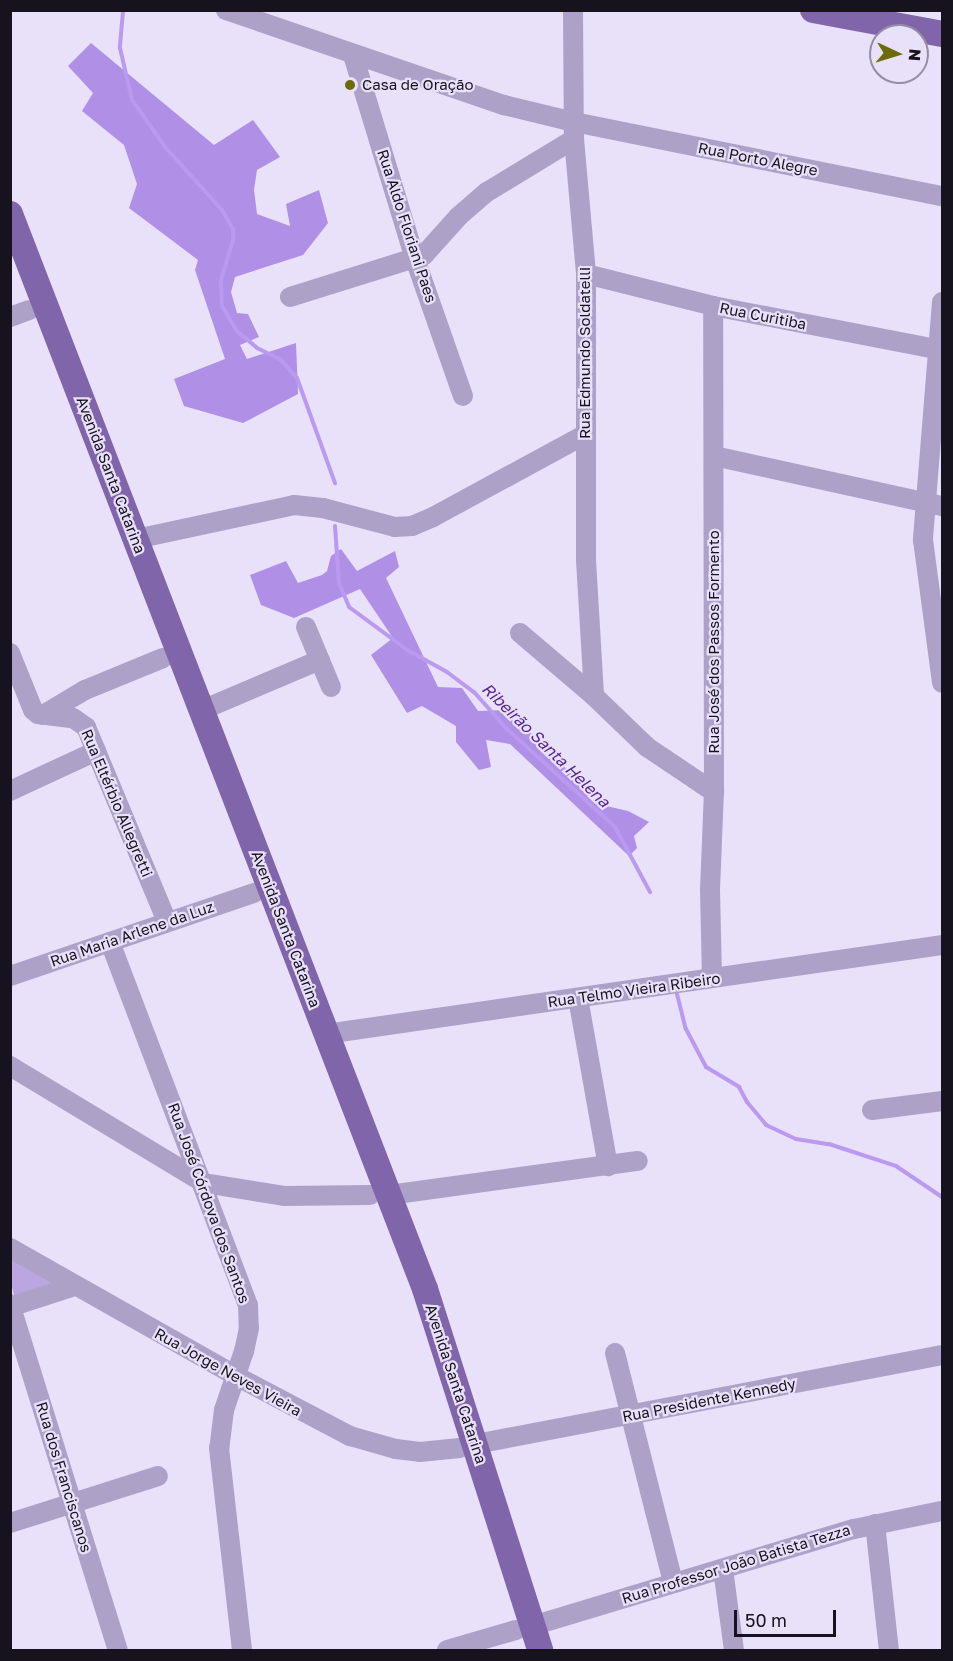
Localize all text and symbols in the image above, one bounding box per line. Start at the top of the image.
north arrow [869,24,929,84]
text: N [905,48,925,62]
place label: Casa de Oração [362,76,473,94]
marker: Casa de Oração [343,78,357,92]
street label: Rua Porto Alegre [697,139,819,179]
street label: Rua Aldo Floriani Paes [374,147,440,305]
street label: Rua Edmundo Soldatelli [576,267,594,439]
street label: Rua Curitiba [718,299,808,333]
street label: Avenida Santa Catarina [73,394,149,556]
street label: Rua José dos Passos Formento [705,530,723,754]
water label: Ribeirão Santa Helena [478,679,614,811]
street label: Rua Eltérbio Allegretti [78,726,156,880]
street label: Avenida Santa Catarina [248,848,324,1010]
street label: Rua Maria Arlene da Luz [48,897,216,971]
street label: Rua Telmo Vieira Ribeiro [546,969,722,1011]
street label: Rua José Córdova dos Santos [164,1100,254,1306]
street label: Avenida Santa Catarina [422,1302,490,1466]
street label: Rua Jorge Neves Vieira [151,1324,305,1420]
street label: Rua Presidente Kennedy [621,1374,797,1426]
street label: Rua dos Franciscanos [33,1400,95,1554]
street label: Rua Professor João Batista Tezza [620,1521,852,1607]
scale bar [737,1598,839,1636]
text: 50 m [745,1609,787,1631]

